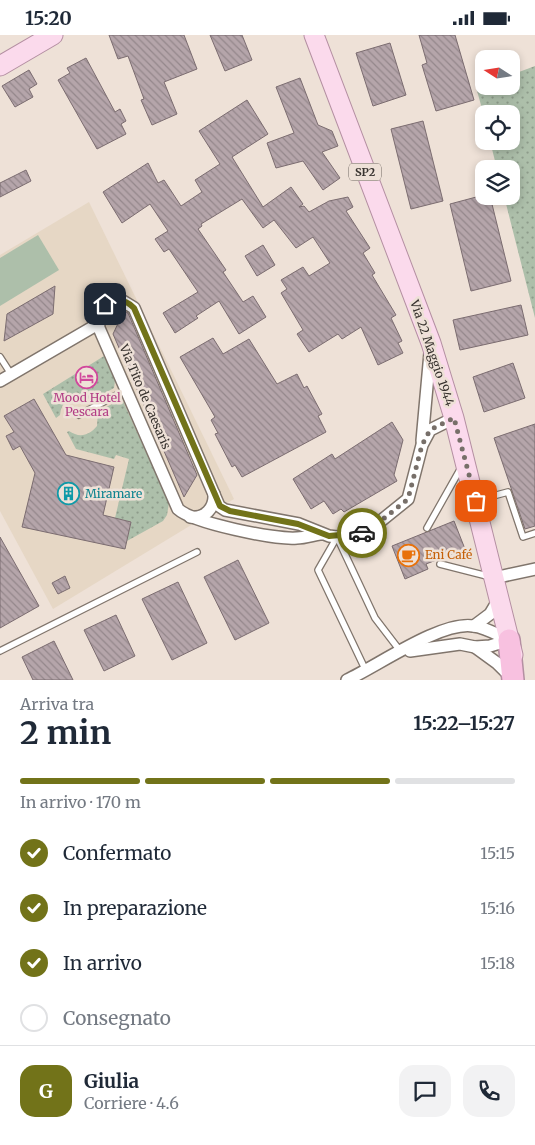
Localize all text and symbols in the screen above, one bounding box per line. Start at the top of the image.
text: 15:20 [25,6,72,30]
north arrow [475,50,520,95]
map controls [475,50,520,205]
button: locate [475,105,520,150]
button: layers [475,160,520,205]
road number: SP2 [349,163,381,181]
pin [84,283,126,325]
icon: home [91,290,119,318]
street label: Via 22 Maggio 1944 [407,297,458,408]
street label: Via Tito de Caesaris [116,341,174,452]
hotel icon: Mood Hotel Pescara [75,365,99,389]
place label: Mood Hotel Pescara [53,390,121,419]
pin [455,480,497,522]
building icon: Miramare [57,482,81,506]
place label: Miramare [85,486,142,501]
icon: bag [462,487,490,515]
courier [337,508,387,558]
icon: car [348,519,376,547]
cafe icon: Eni Café [397,543,421,567]
place label: Eni Café [425,547,472,562]
text: Arriva tra [20,694,94,714]
text: 15:22–15:27 [413,711,515,735]
text: 2 min [20,713,111,753]
text: In arrivo · 170 m [20,792,141,812]
icon: check [20,839,48,867]
text: Confermato [63,841,171,865]
text: 15:15 [480,843,515,863]
icon: check [20,894,48,922]
text: In preparazione [63,896,207,920]
text: 15:16 [480,898,515,918]
icon: check [20,949,48,977]
text: In arrivo [63,951,142,975]
text: 15:18 [480,953,515,973]
text: Consegnato [63,1006,171,1030]
button: chat [399,1065,451,1117]
button: phone [463,1065,515,1117]
text: Giulia [84,1069,139,1093]
text: G [39,1079,53,1103]
text: Corriere · 4.6 [84,1093,179,1113]

